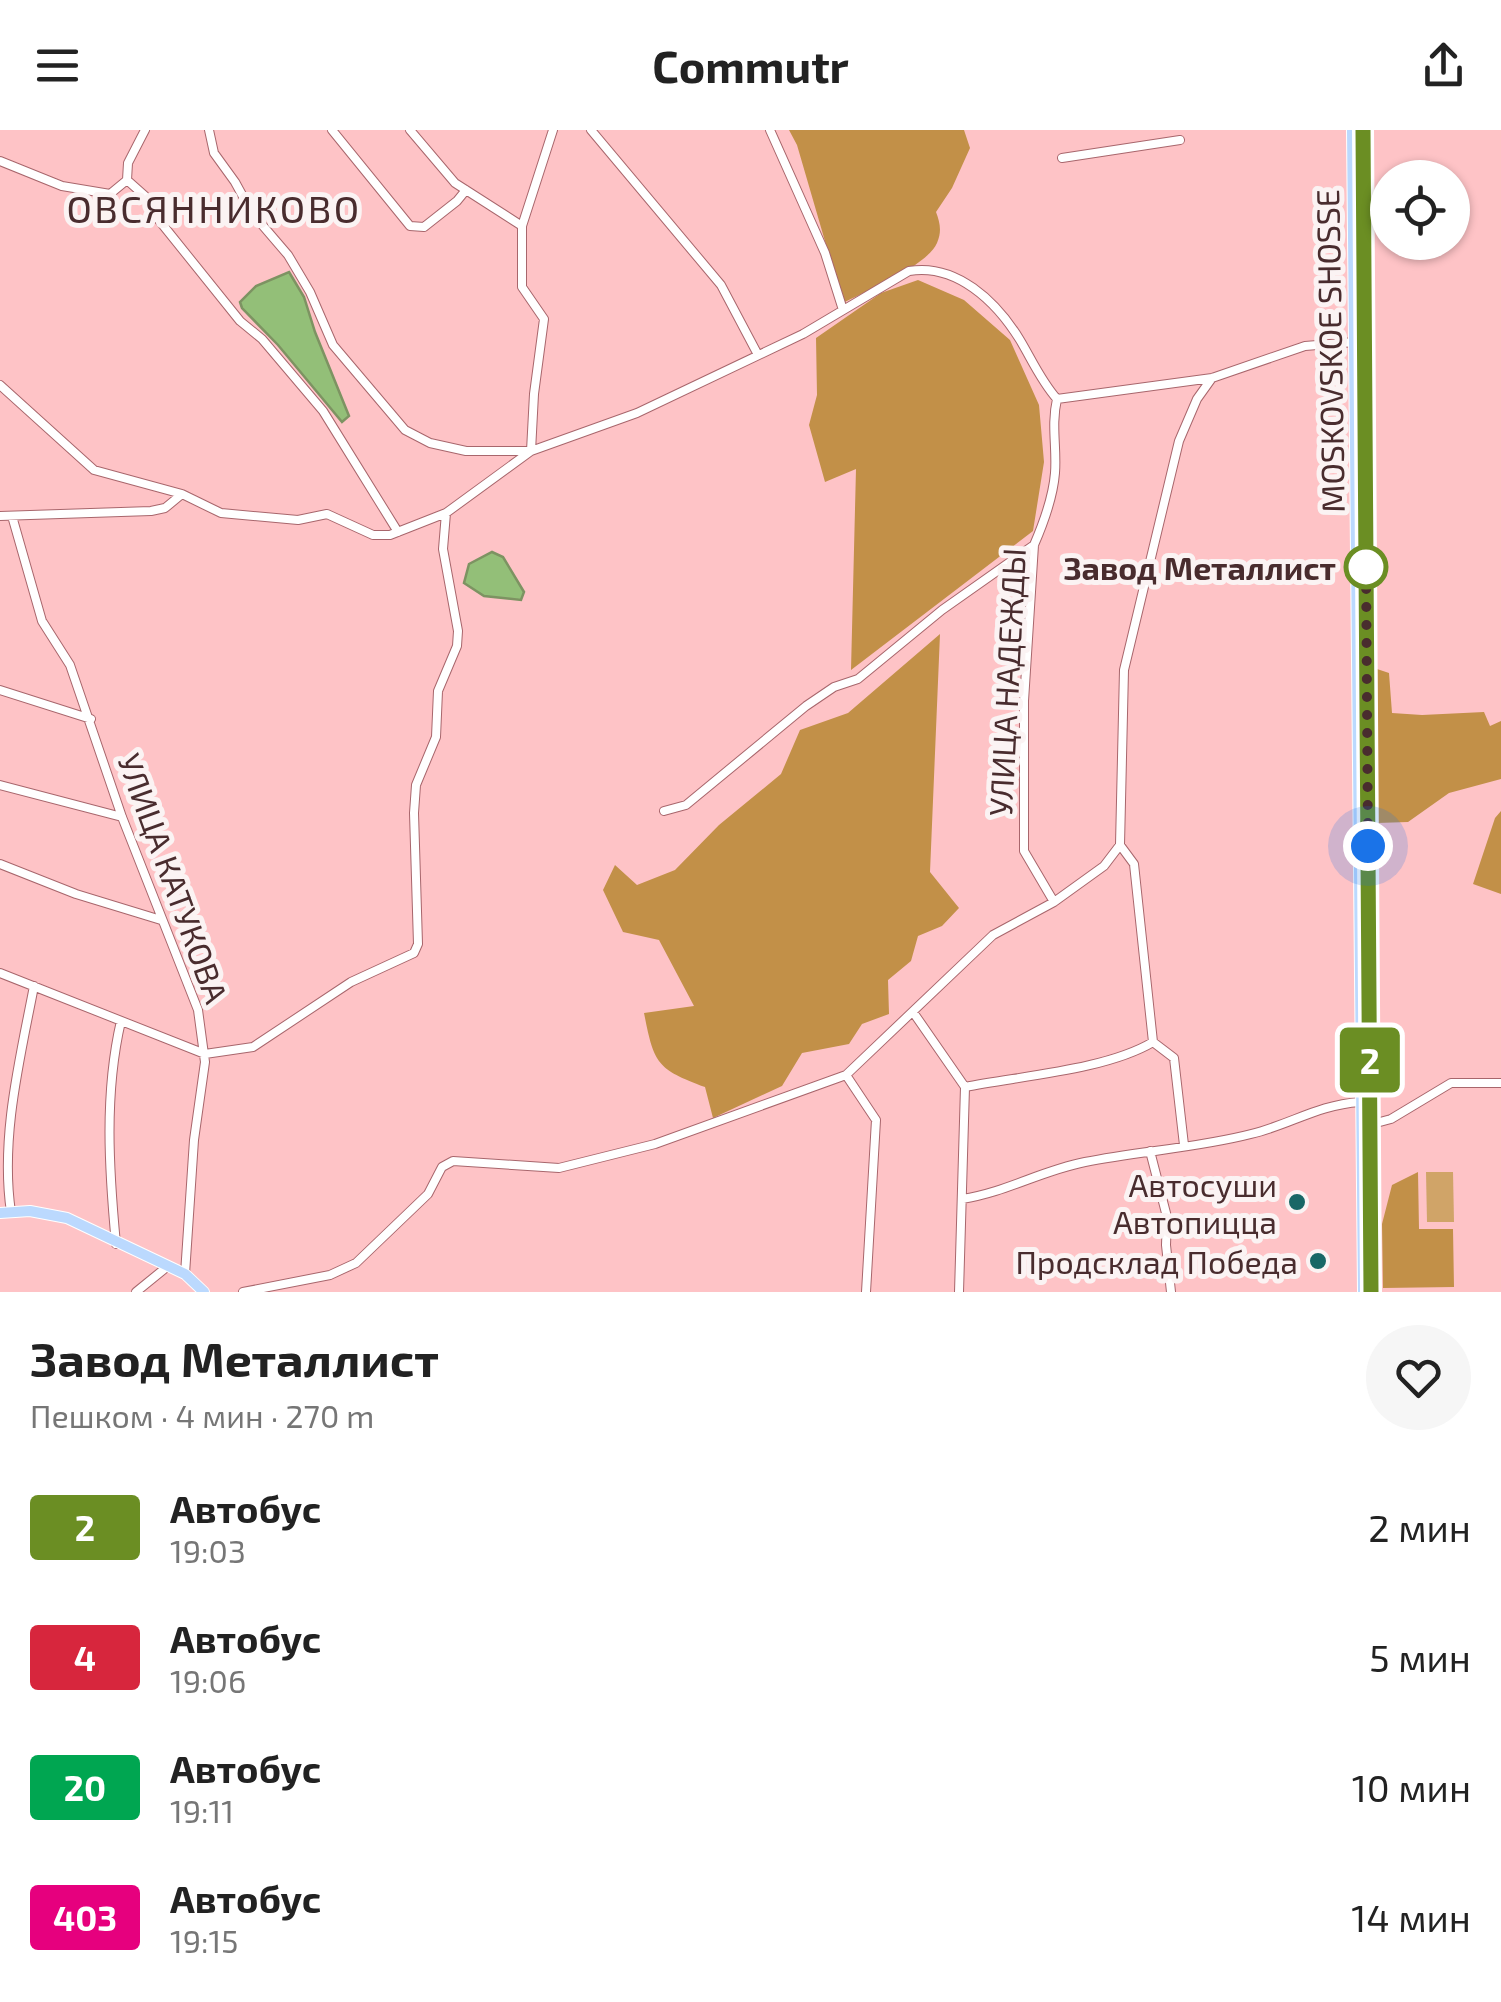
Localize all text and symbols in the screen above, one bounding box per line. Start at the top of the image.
icon: menu [30,38,85,93]
text: Commutr [652,38,849,92]
icon: share [1416,38,1471,93]
map controls [1370,160,1470,260]
button: locate [1370,160,1470,260]
district label: ОВСЯННИКОВО [66,185,362,231]
street label: MOSKOVSKOE SHOSSE [1307,189,1351,513]
marker: Завод Металлист [1345,546,1387,588]
street label: УЛИЦА НАДЕЖДЫ [980,547,1032,817]
place label: Завод Металлист [1063,548,1336,586]
street label: УЛИЦА КАТУКОВА [111,748,237,1008]
your location [1343,821,1393,871]
line badge: 2 [1338,1028,1402,1092]
text: 2 [1360,1039,1380,1081]
place label: Автосуши Автопицца [1113,1165,1277,1240]
marker: Автосуши Автопицца [1286,1191,1308,1213]
place label: Продсклад Победа [1015,1242,1298,1280]
marker: Продсклад Победа [1307,1250,1329,1272]
button: heart [1366,1325,1471,1430]
text: Завод Металлист [30,1329,439,1387]
text: Пешком · 4 мин · 270 m [30,1396,374,1434]
text: Автобус [170,1485,321,1531]
text: 2 мин [1368,1504,1471,1550]
text: 2 [75,1506,95,1548]
text: 19:03 [170,1531,246,1569]
text: Автобус [170,1615,321,1661]
text: 5 мин [1369,1634,1471,1680]
text: 4 [74,1636,96,1678]
text: 19:06 [170,1661,246,1699]
text: Автобус [170,1745,321,1791]
text: 10 мин [1352,1764,1471,1810]
text: 20 [64,1766,106,1808]
text: 19:11 [170,1791,234,1829]
text: Автобус [170,1875,321,1921]
text: 14 мин [1351,1894,1471,1940]
text: 403 [53,1896,117,1938]
text: 19:15 [170,1921,238,1959]

